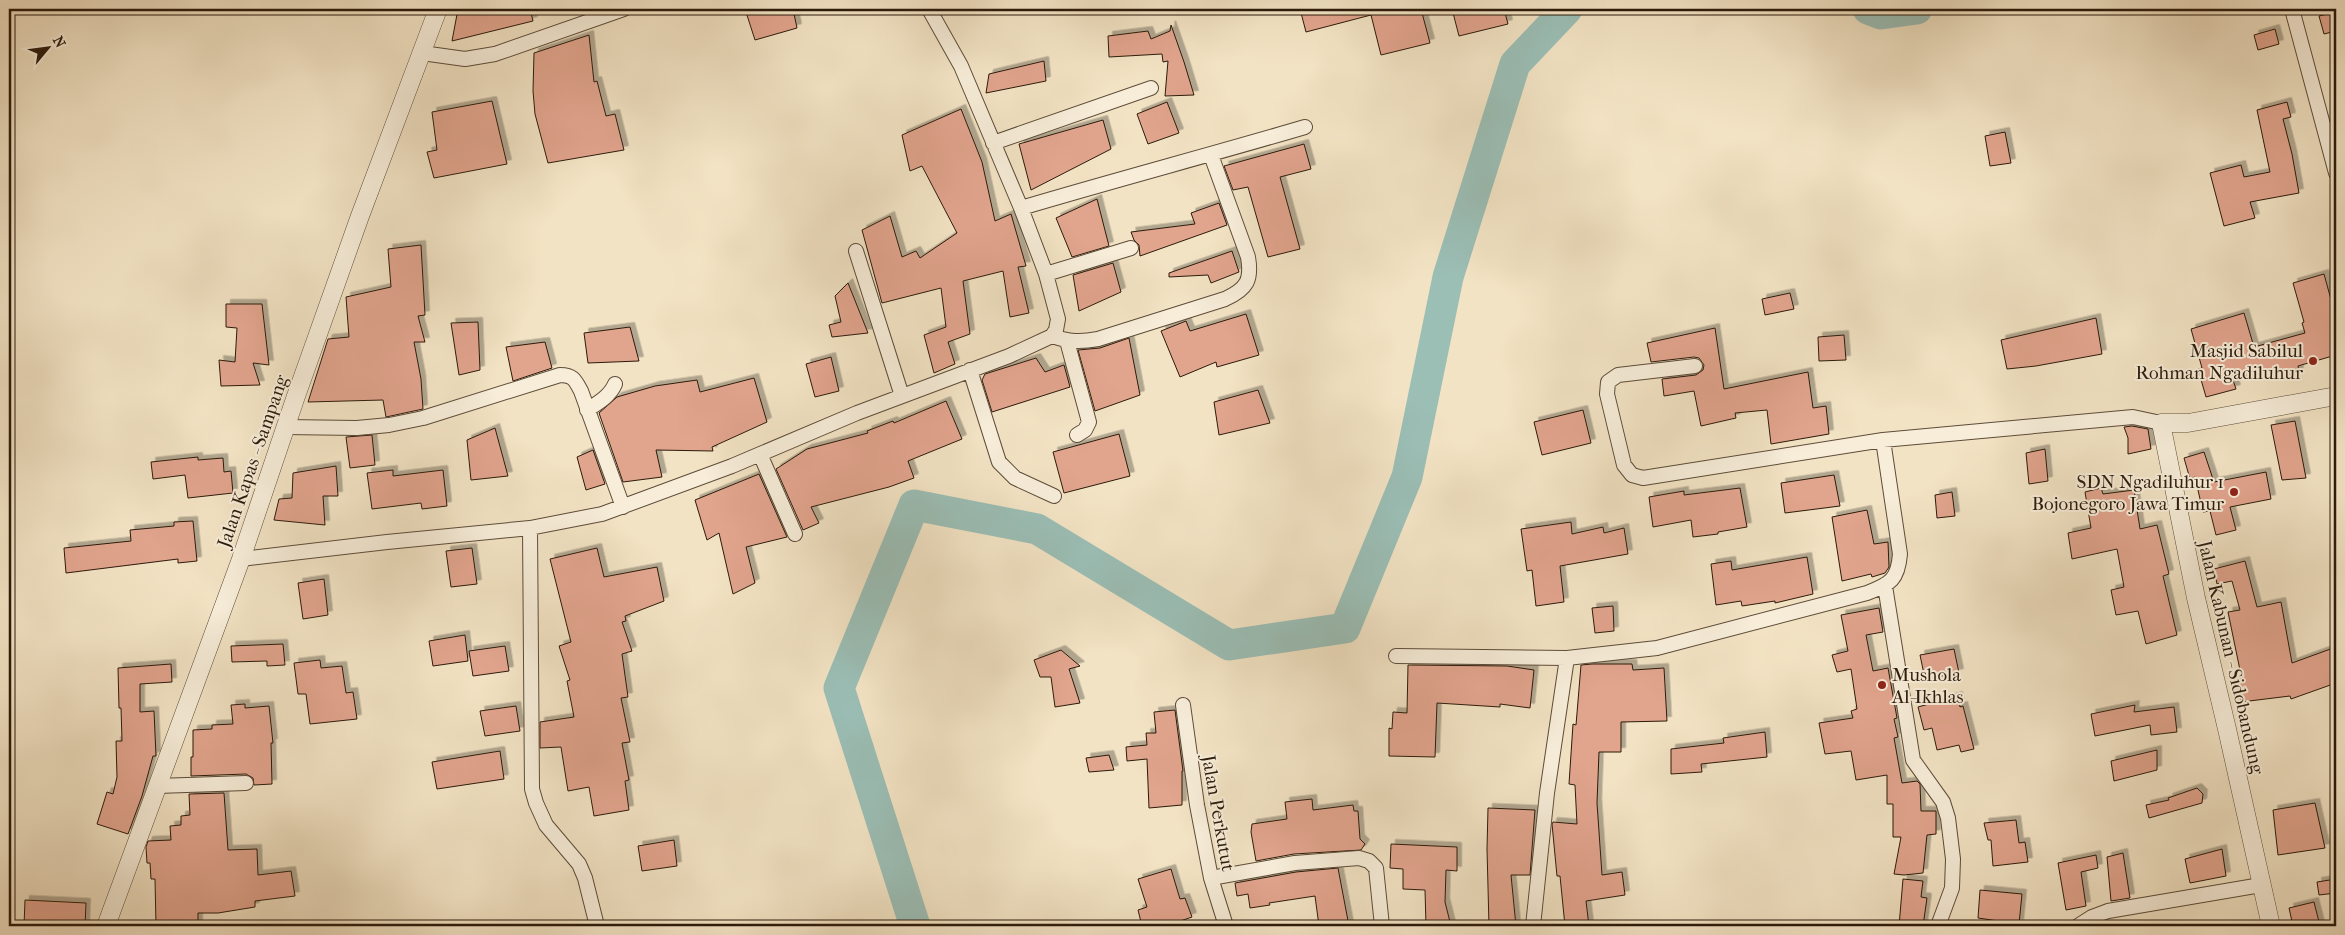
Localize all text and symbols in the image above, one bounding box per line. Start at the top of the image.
north arrow [22,22,72,72]
text: N [49,33,69,51]
place label: Masjid Sabilul Rohman Ngadiluhur [2136,340,2304,384]
marker: Masjid Sabilul Rohman Ngadiluhur [2307,355,2319,367]
street label: Jalan Kapas - Sampang [212,371,293,553]
place label: SDN Ngadiluhur 1 Bojonegoro Jawa Timur [2032,471,2225,515]
marker: SDN Ngadiluhur 1 Bojonegoro Jawa Timur [2228,486,2240,498]
street label: Jalan Kabunan - Sidobandung [2193,536,2269,777]
place label: Mushola Al-Ikhlas [1891,664,1963,708]
marker: Mushola Al-Ikhlas [1876,679,1888,691]
street label: Jalan Perkutut [1197,751,1239,873]

